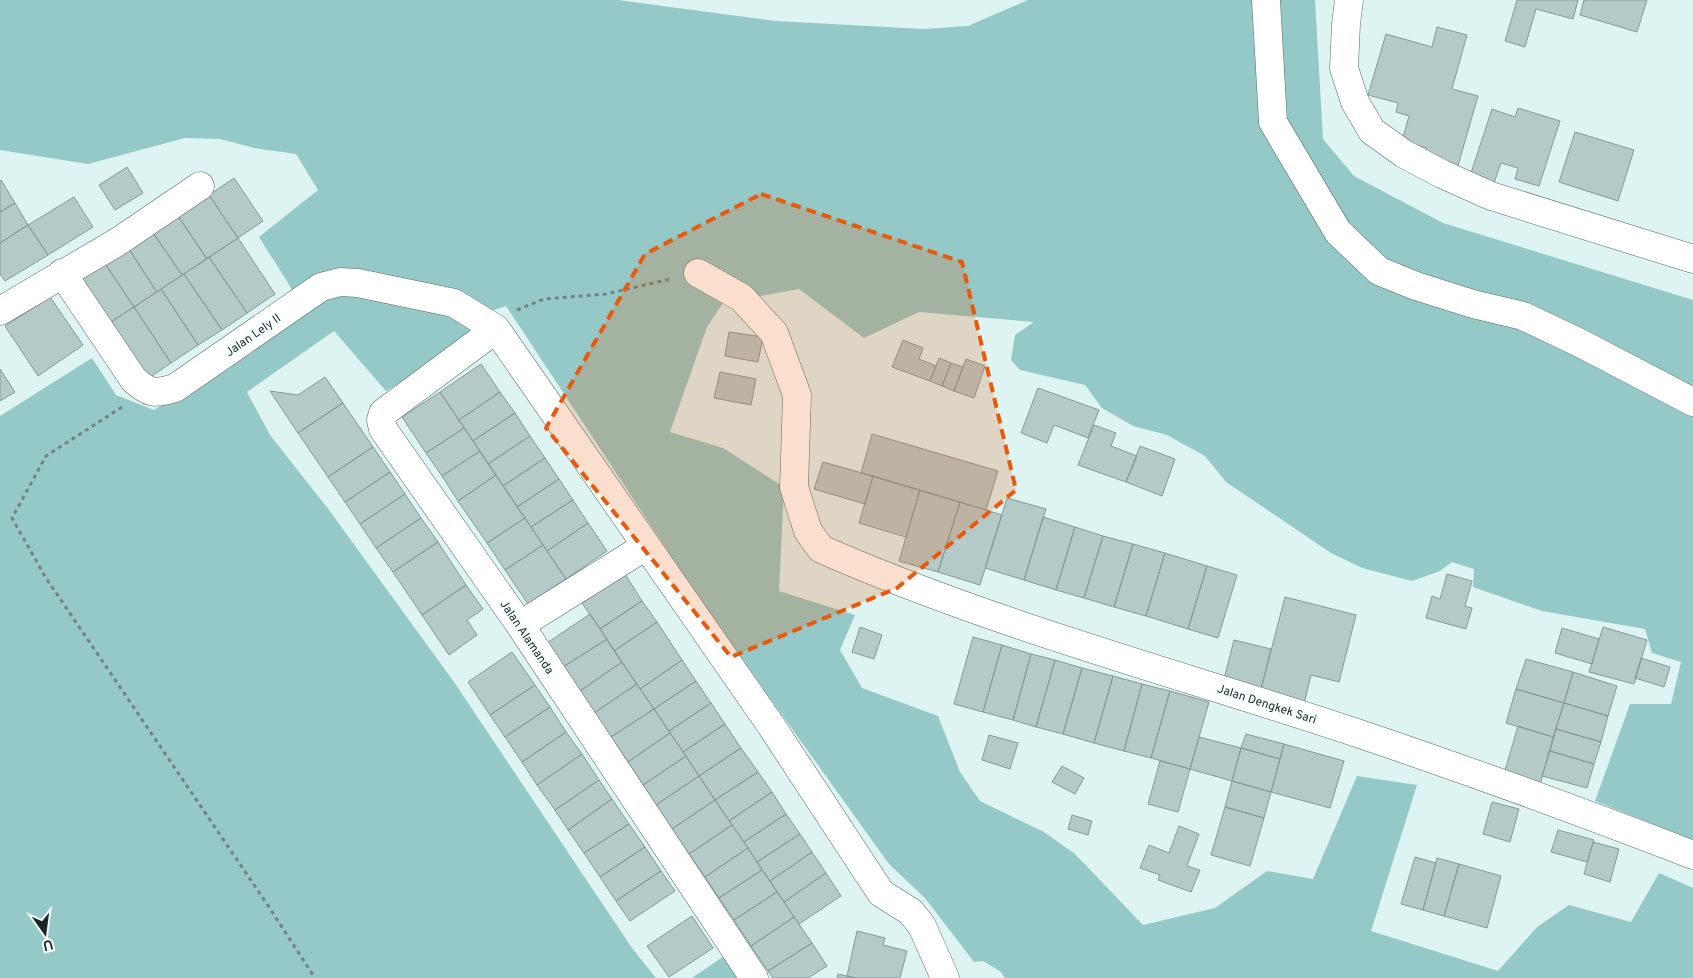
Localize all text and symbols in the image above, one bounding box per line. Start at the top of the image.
street label: Jalan Lely II [223,311,284,361]
street label: Jalan Alamanda [495,597,557,678]
street label: Jalan Dengkek Sari [1215,681,1318,729]
north arrow [20,908,70,958]
text: U [41,935,55,954]

